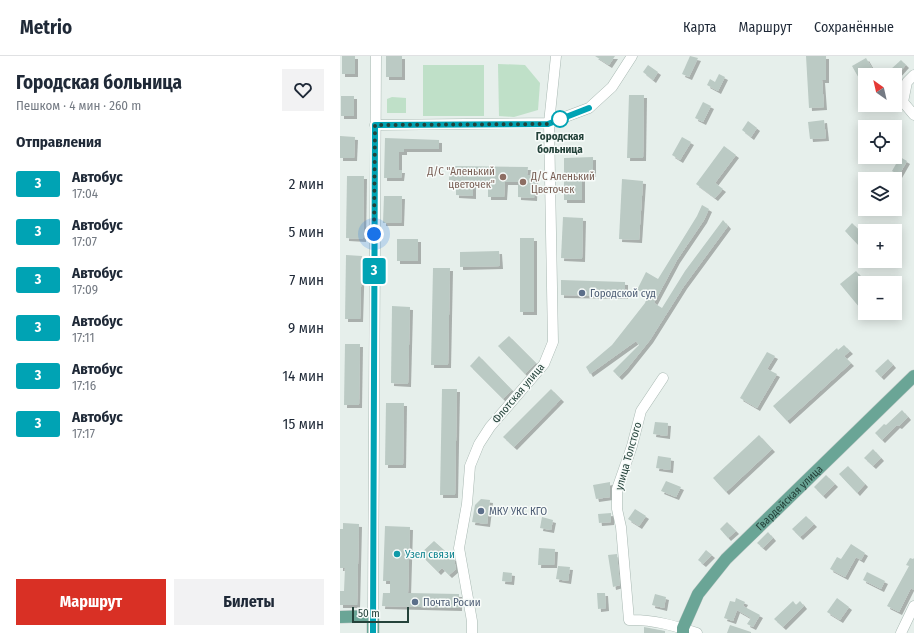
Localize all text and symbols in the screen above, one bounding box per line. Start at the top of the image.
text: Metrio [20,16,72,39]
text: Карта [683,19,716,36]
text: Маршрут [738,19,792,36]
text: Сохранённые [814,19,894,36]
north arrow [858,68,902,112]
map controls [858,68,902,320]
button: heart [282,69,324,111]
text: Городская больница [16,71,182,94]
text: Пешком · 4 мин · 260 m [16,98,141,113]
marker: Городская больница [551,110,569,128]
button: locate [858,120,902,164]
place label: Городская больница [536,130,584,156]
text: Отправления [16,133,102,151]
place label: Д/С "Аленький цветочек" [426,165,495,191]
text: Автобус [72,168,123,186]
place label: Д/С Аленький Цветочек [530,170,595,196]
marker: Д/С "Аленький цветочек" [498,172,508,182]
button: layers [858,172,902,216]
text: 3 [35,175,41,192]
text: 2 мин [289,175,324,193]
marker: Д/С Аленький Цветочек [518,177,528,187]
text: 17:04 [72,186,98,201]
text: Автобус [72,216,123,234]
text: 3 [35,223,41,240]
text: 5 мин [288,223,324,241]
your location [364,224,384,244]
button: + [858,224,902,268]
text: 17:07 [72,234,97,249]
line badge: 3 [361,258,387,284]
text: 3 [371,262,377,279]
text: Автобус [72,264,123,282]
text: 3 [35,271,41,288]
text: 7 мин [289,271,324,289]
button: − [858,276,902,320]
text: 17:09 [72,282,98,297]
place label: Городской суд [590,287,656,300]
marker: Городской суд [577,288,587,298]
text: Автобус [72,312,123,330]
text: 3 [35,319,41,336]
text: 9 мин [288,319,324,337]
text: 17:11 [72,330,95,345]
text: Автобус [72,360,123,378]
street label: Флотская улица [490,361,547,426]
text: 3 [35,367,41,384]
text: 14 мин [282,367,324,385]
text: 17:16 [72,378,96,393]
text: Автобус [72,408,123,426]
text: 3 [35,415,41,432]
text: 15 мин [283,415,324,433]
street label: улица Толстого [613,420,644,492]
text: 17:17 [72,426,95,441]
street label: Гвардейская улица [753,462,826,533]
place label: МКУ УКС КГО [489,505,547,518]
marker: МКУ УКС КГО [476,506,486,516]
place label: Узел связи [404,548,455,561]
marker: Узел связи [392,549,402,559]
button: Маршрут [16,579,166,625]
button: Билеты [174,579,324,625]
place label: Почта Росии [423,596,481,609]
marker: Почта Росии [410,597,420,607]
scale bar [352,605,409,624]
text: 50 m [358,607,380,620]

